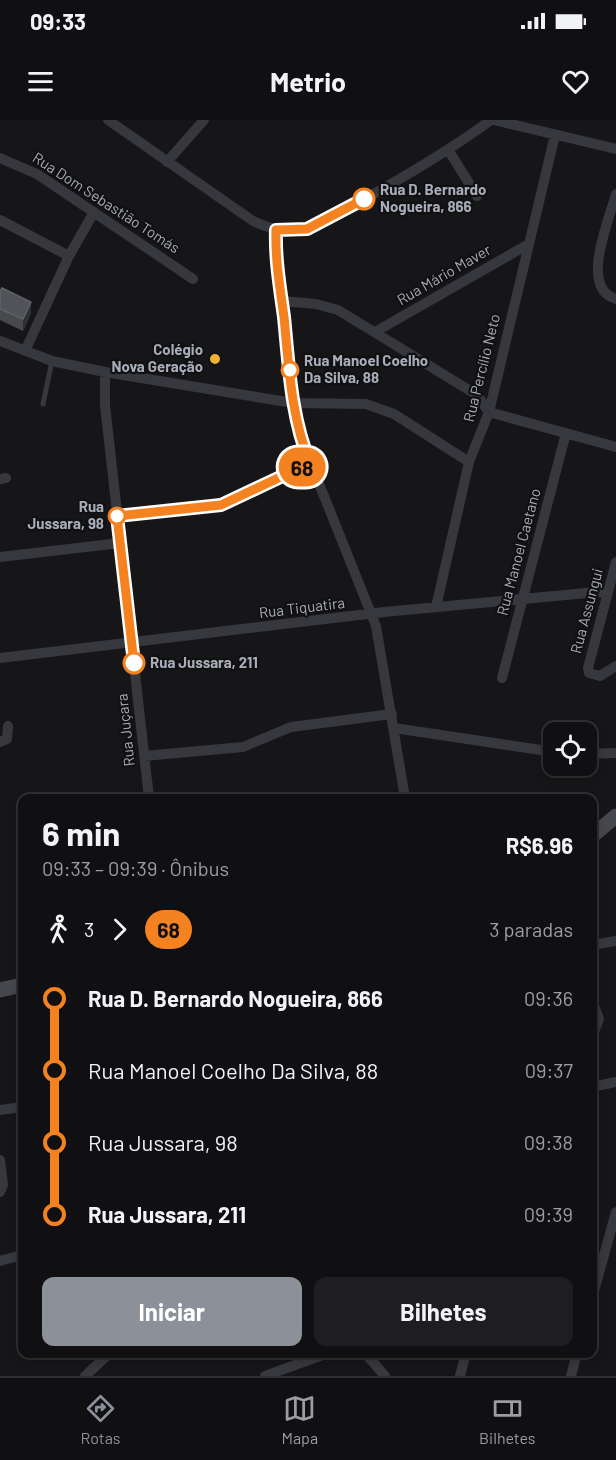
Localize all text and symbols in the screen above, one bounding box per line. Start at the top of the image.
text: 09:33 [30,8,86,34]
icon: menu [24,65,57,98]
text: Metrio [270,65,346,97]
icon: heart [559,65,592,98]
street label: Rua Dom Sebastião Tomás [30,148,183,256]
place label: Rua D. Bernardo Nogueira, 866 [380,180,486,215]
marker: Rua D. Bernardo Nogueira, 866 [353,188,375,210]
street label: Rua Mário Maver [393,240,494,308]
street label: Rua Percílio Neto [459,312,503,424]
place label: Colégio Nova Geração [112,340,203,375]
place label: Rua Manoel Coelho Da Silva, 88 [304,351,428,386]
marker: Colégio Nova Geração [208,352,222,366]
marker: Rua Manoel Coelho Da Silva, 88 [281,361,299,379]
line badge: 68 [275,448,329,486]
text: 68 [291,455,313,480]
street label: Rua Manoel Caetano [492,486,544,617]
place label: Rua Jussara, 98 [28,497,104,532]
marker: Rua Jussara, 98 [108,507,126,525]
street label: Rua Assungui [566,566,606,655]
street label: Rua Tiquatira [258,593,346,621]
marker: Rua Jussara, 211 [123,652,145,674]
place label: Rua Jussara, 211 [150,653,258,671]
street label: Rua Juçara [112,693,138,767]
map controls [543,722,597,776]
button: locate [543,722,597,776]
text: 6 min [42,813,120,853]
text: R$6.96 [506,832,573,858]
text: 09:33 – 09:39 · Ônibus [42,856,229,880]
icon: walk [42,913,75,946]
icon: forward [103,913,136,946]
text: 3 [84,917,94,941]
text: 68 [157,917,180,942]
text: 3 paradas [489,917,573,941]
text: Rua D. Bernardo Nogueira, 866 [88,985,383,1011]
text: 09:36 [524,986,573,1010]
text: Rua Manoel Coelho Da Silva, 88 [88,1057,378,1083]
text: 09:37 [525,1058,573,1082]
text: Rua Jussara, 98 [88,1129,238,1155]
text: 09:38 [524,1130,573,1154]
text: Rua Jussara, 211 [88,1201,246,1227]
text: 09:39 [524,1202,573,1226]
button: Iniciar [42,1277,302,1346]
button: Bilhetes [314,1277,573,1346]
tab: Rotas [80,1392,121,1447]
tab: Mapa [282,1392,318,1447]
tab: Bilhetes [479,1392,535,1447]

